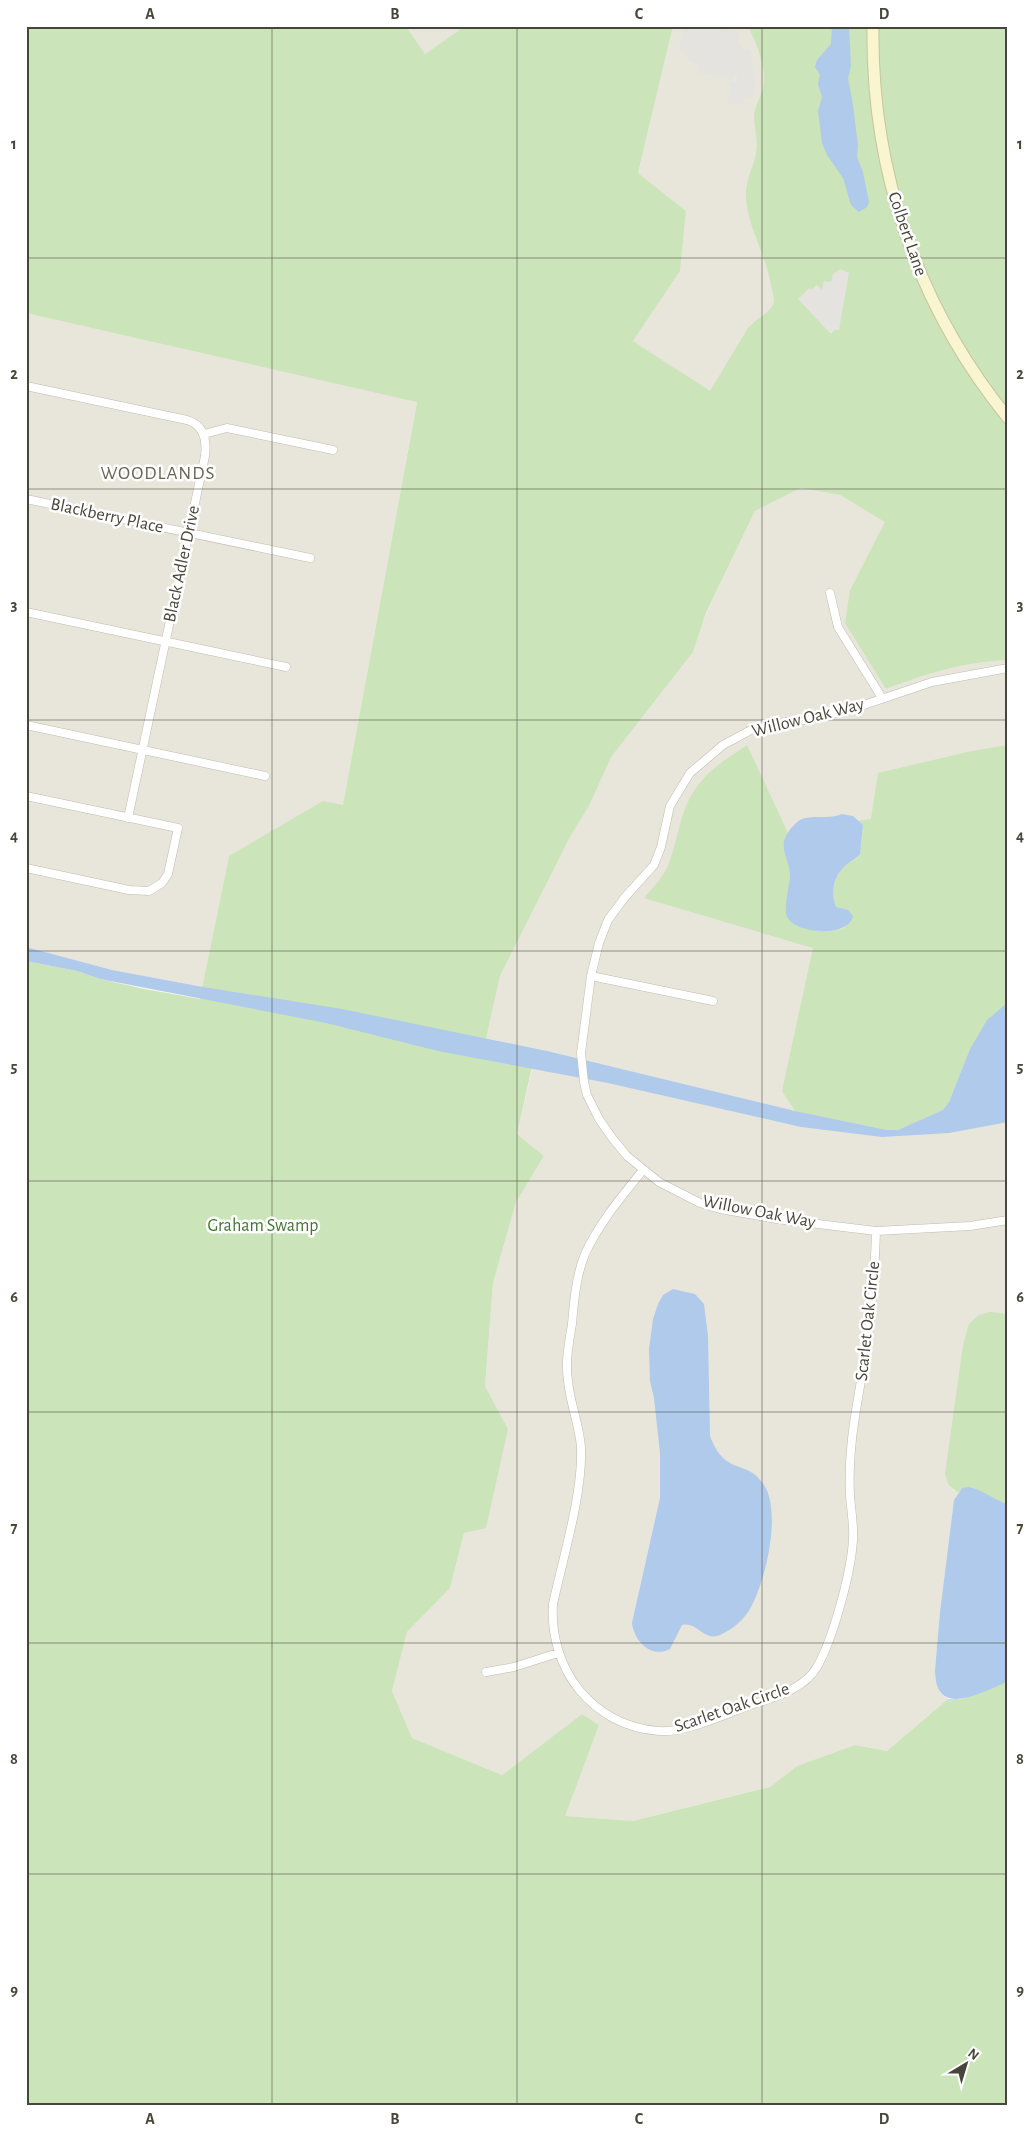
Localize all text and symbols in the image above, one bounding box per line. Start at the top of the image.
text: A [145,6,155,22]
text: B [390,6,400,22]
text: C [635,6,644,22]
text: D [879,6,890,22]
text: 1 [11,136,17,152]
text: 1 [1017,136,1023,152]
street label: Colbert Lane [884,190,930,278]
text: 2 [10,366,18,382]
text: 2 [1016,366,1024,382]
district label: WOODLANDS [100,464,216,483]
street label: Blackberry Place [49,495,165,537]
street label: Black Adler Drive [161,504,203,624]
text: 3 [11,597,18,613]
text: 3 [1017,597,1024,613]
street label: Willow Oak Way [750,695,866,741]
text: 4 [10,828,18,844]
text: 4 [1016,828,1024,844]
text: 5 [11,1059,18,1075]
text: 5 [1017,1059,1024,1075]
street label: Willow Oak Way [701,1192,817,1232]
park label: Graham Swamp [208,1217,318,1235]
street label: Scarlet Oak Circle [853,1260,883,1382]
text: 6 [10,1289,18,1305]
text: 6 [1016,1289,1024,1305]
text: 7 [11,1520,18,1536]
text: 7 [1017,1520,1024,1536]
street label: Scarlet Oak Circle [672,1680,792,1736]
text: 8 [10,1751,18,1767]
text: 8 [1016,1751,1024,1767]
text: 9 [10,1982,18,1998]
text: 9 [1016,1982,1024,1998]
north arrow [942,2040,992,2090]
text: N [965,2046,982,2063]
text: A [145,2111,155,2127]
text: B [390,2111,400,2127]
text: C [635,2111,644,2127]
text: D [879,2111,890,2127]

